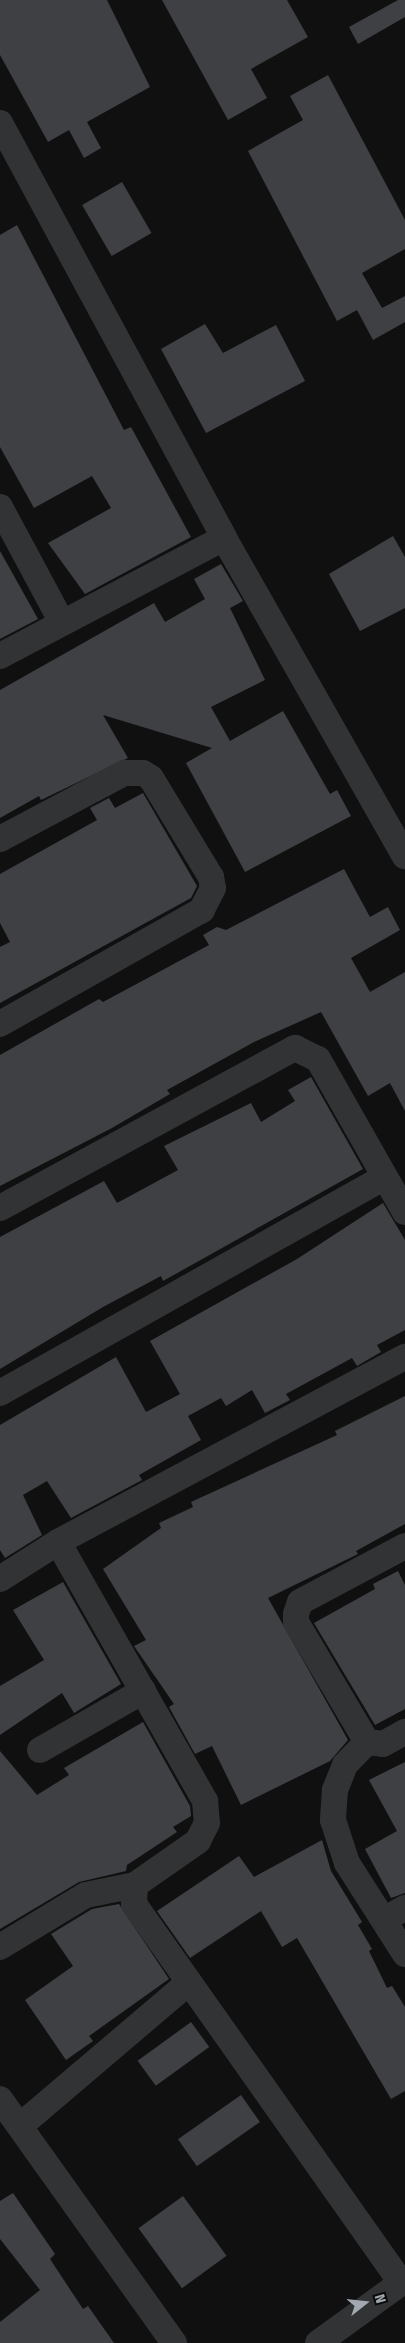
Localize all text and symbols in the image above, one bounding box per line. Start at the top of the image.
north arrow [340,2278,390,2328]
text: N [371,2292,389,2305]

